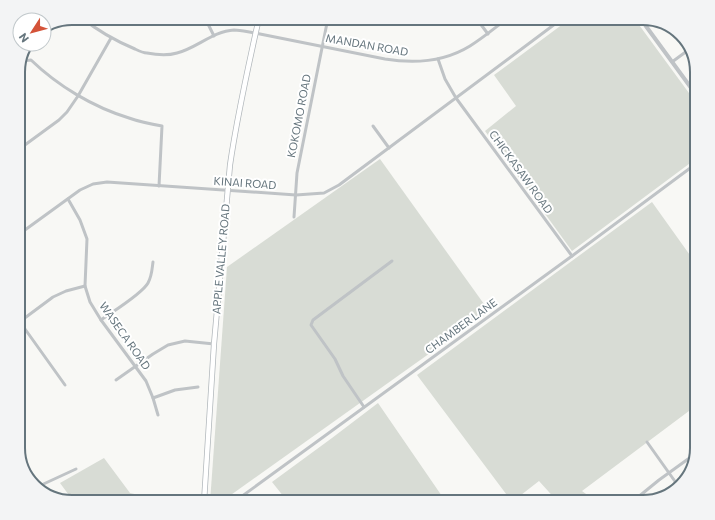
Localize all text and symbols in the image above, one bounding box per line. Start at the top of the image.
north arrow [12,12,52,52]
text: N [16,31,31,45]
street label: MANDAN ROAD [325,31,409,58]
street label: KOKOMO ROAD [284,73,313,159]
street label: CHICKASAW ROAD [487,128,556,216]
street label: KINAI ROAD [213,174,277,191]
street label: APPLE VALLEY ROAD [209,203,232,315]
street label: CHAMBER LANE [422,295,499,356]
street label: WASECA ROAD [97,299,154,372]

